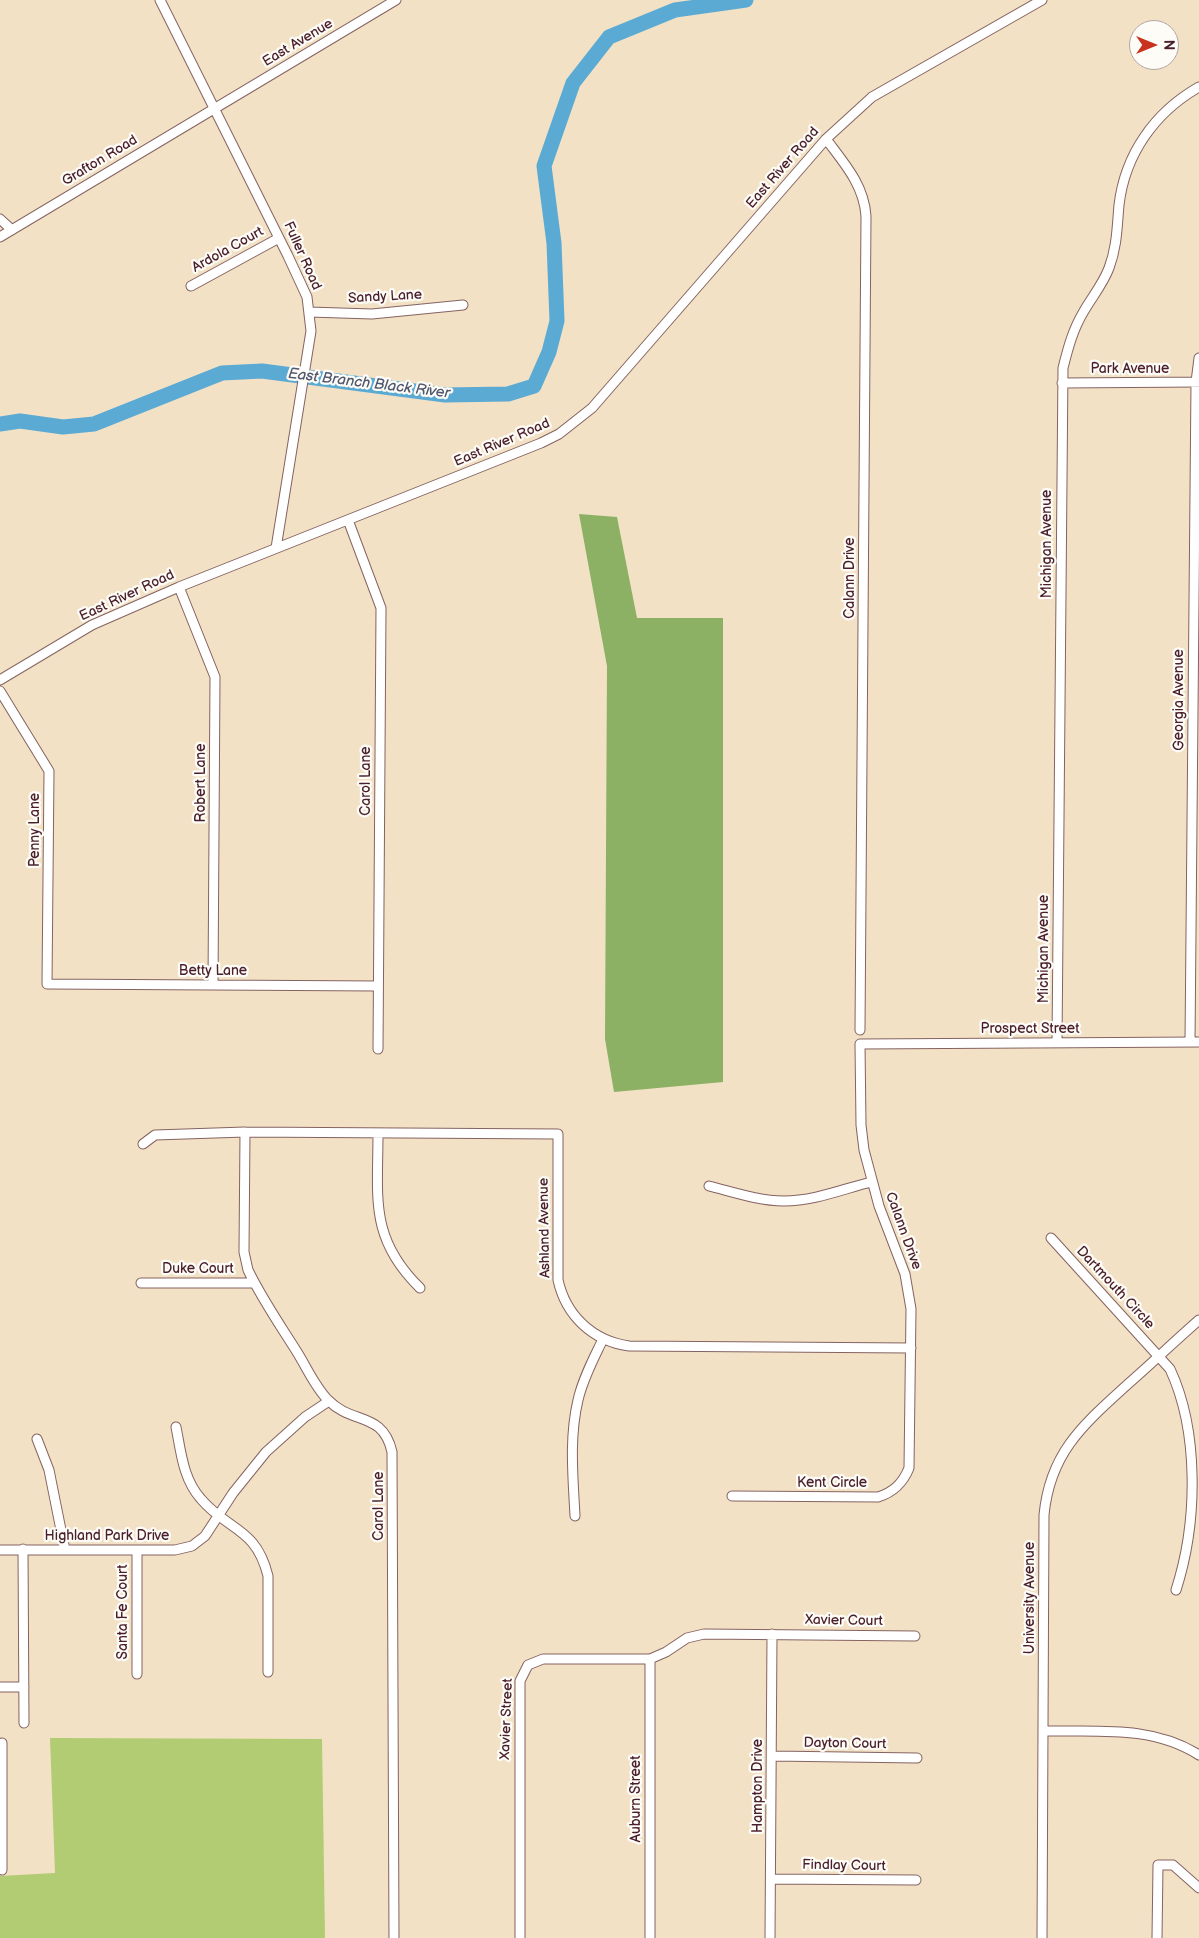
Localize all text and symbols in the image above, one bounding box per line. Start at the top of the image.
street label: East Avenue [260,15,336,71]
north arrow [1129,20,1179,70]
text: N [1160,40,1177,50]
street label: East River Road [743,124,823,212]
street label: Grafton Road [59,132,141,190]
street label: Fuller Road [279,219,325,293]
street label: Ardola Court [189,223,267,277]
street label: Sandy Lane [348,287,422,307]
street label: Park Avenue [1091,361,1169,377]
water label: East Branch Black River [287,365,451,403]
street label: East River Road [452,415,552,471]
street label: Michigan Avenue [1039,490,1055,598]
street label: Calann Drive [842,537,858,619]
street label: East River Road [77,567,177,625]
street label: Georgia Avenue [1171,649,1187,751]
street label: Robert Lane [193,743,209,823]
street label: Carol Lane [358,746,374,816]
street label: Penny Lane [27,793,43,867]
street label: Michigan Avenue [1036,895,1052,1003]
street label: Betty Lane [179,963,247,979]
street label: Prospect Street [981,1021,1079,1037]
street label: Ashland Avenue [536,1178,554,1278]
street label: Calann Drive [881,1190,925,1272]
street label: Dartmouth Circle [1072,1243,1158,1333]
street label: Duke Court [162,1261,234,1277]
street label: Carol Lane [371,1471,387,1541]
street label: Kent Circle [797,1475,867,1491]
street label: Highland Park Drive [45,1528,169,1544]
street label: University Avenue [1022,1542,1038,1654]
street label: Santa Fe Court [115,1565,131,1659]
street label: Xavier Court [805,1612,883,1630]
street label: Xavier Street [497,1678,517,1760]
street label: Dayton Court [803,1735,887,1753]
street label: Hampton Drive [750,1739,766,1833]
street label: Auburn Street [628,1756,644,1842]
street label: Findlay Court [802,1857,886,1875]

